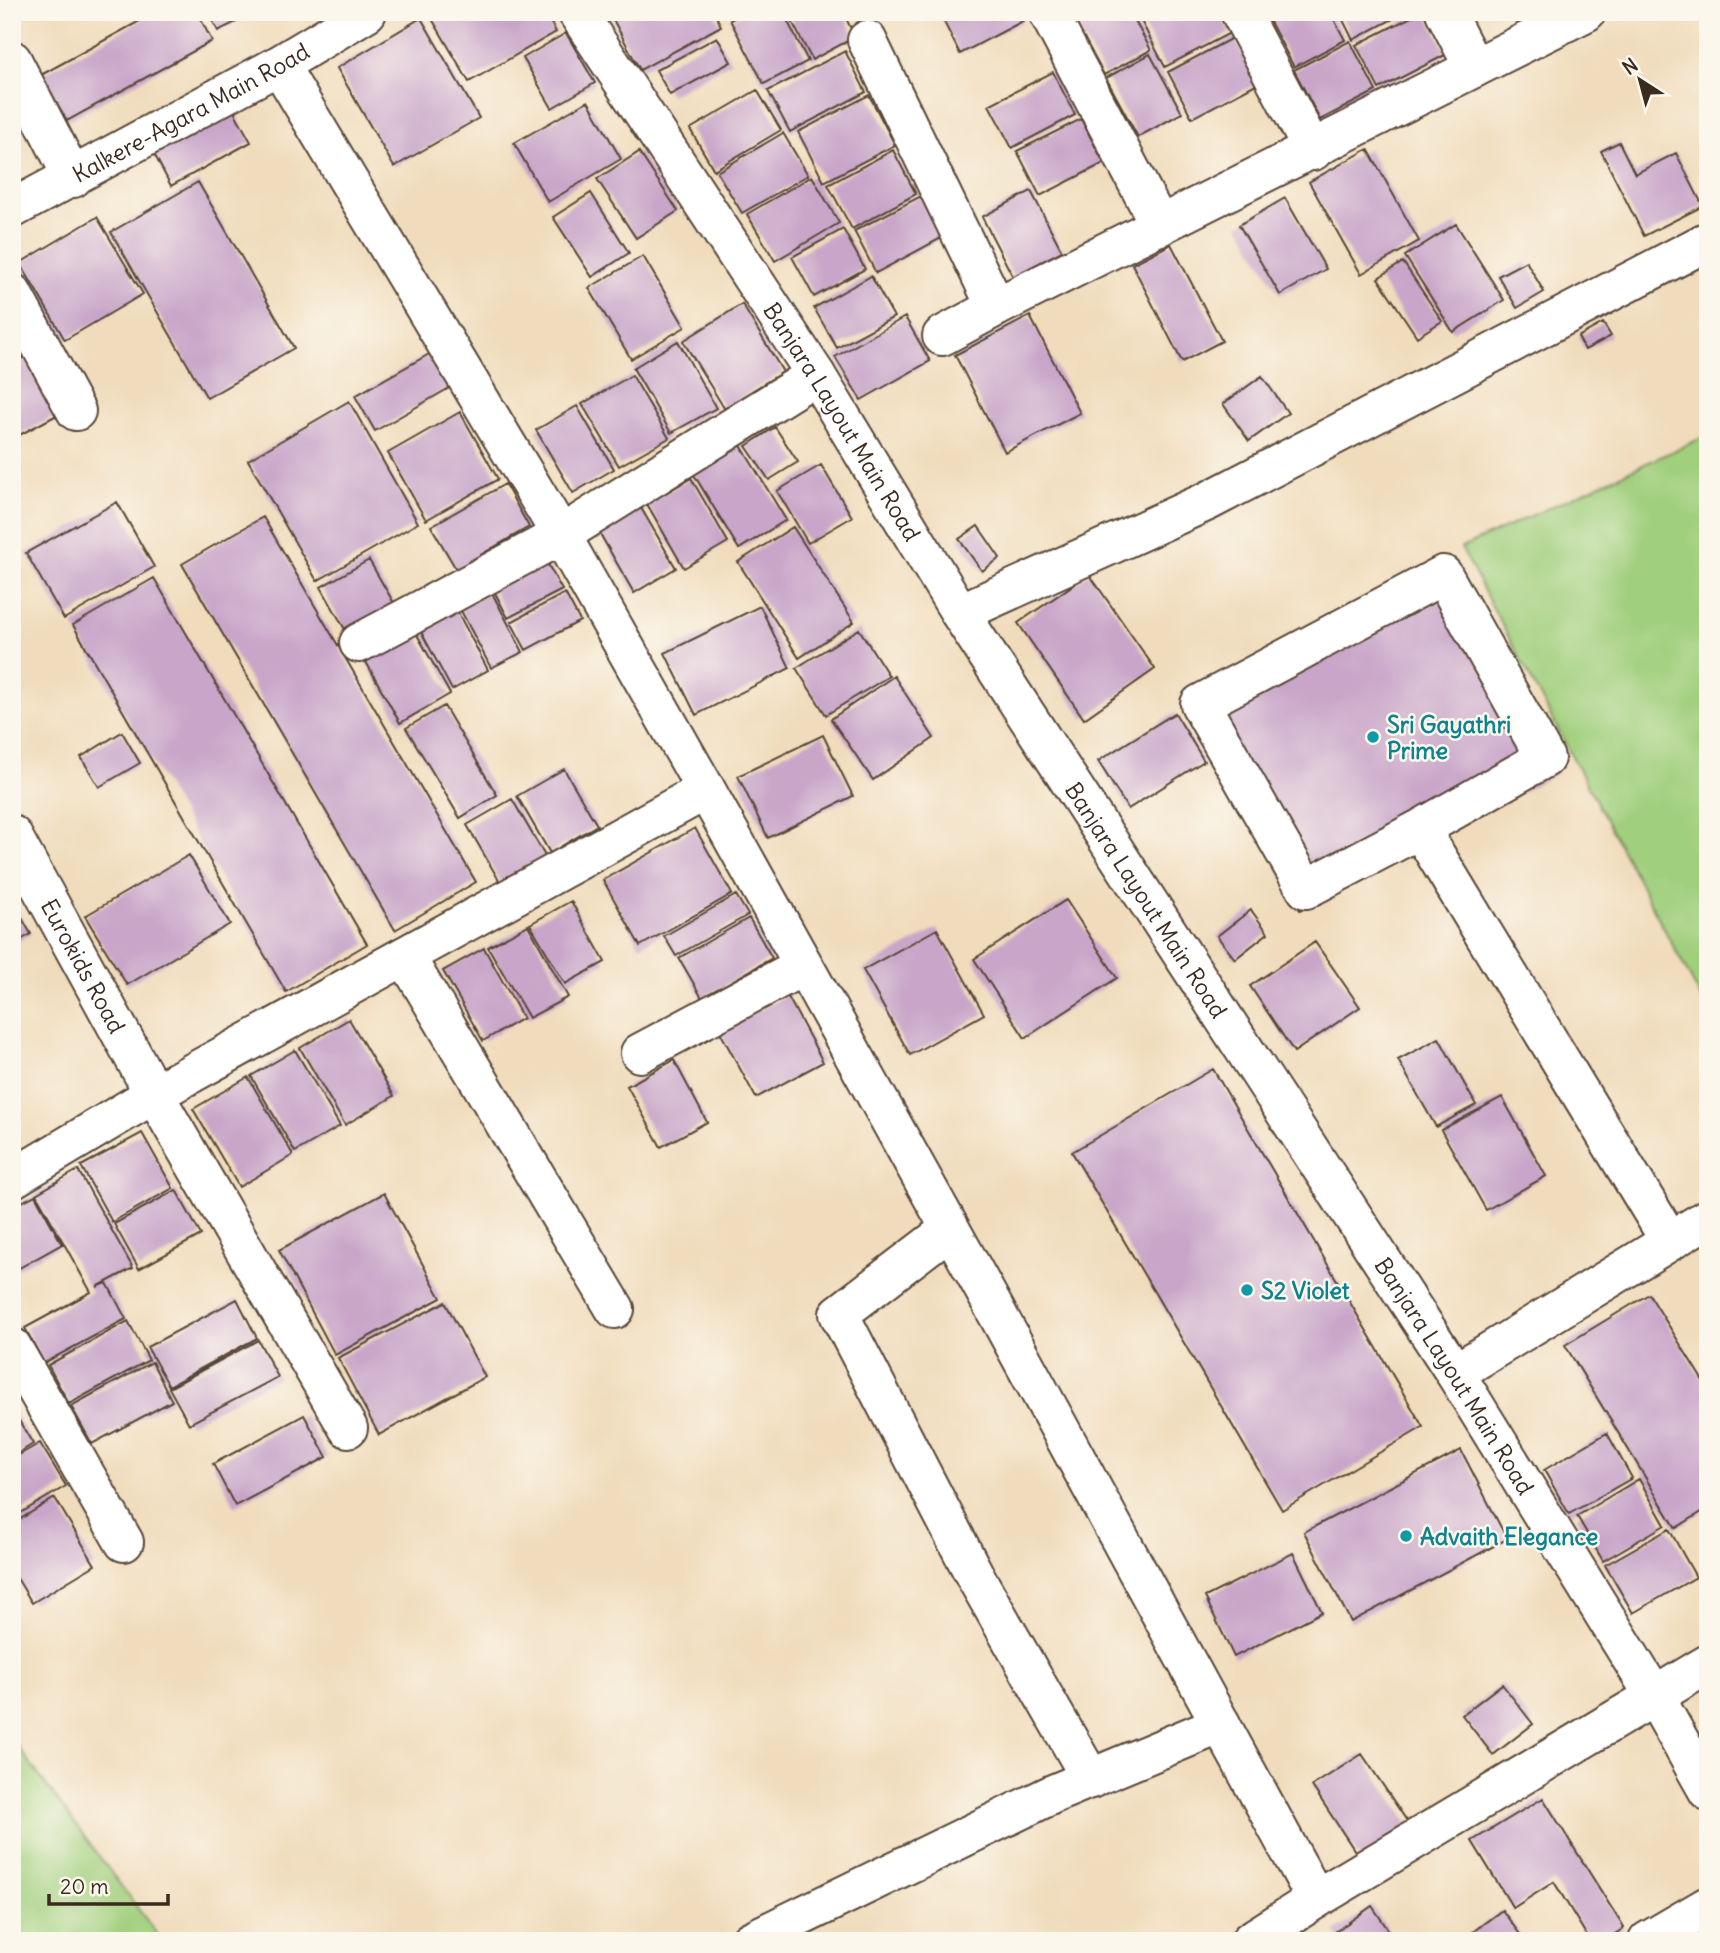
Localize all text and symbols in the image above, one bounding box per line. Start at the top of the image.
street label: Kalkere-Agara Main Road [67,36,314,188]
north arrow [1604,46,1674,116]
text: N [1618,53,1642,80]
street label: Banjara Layout Main Road [758,297,927,546]
place label: Sri Gayathri Prime [1387,710,1511,765]
marker: Sri Gayathri Prime [1365,729,1381,745]
street label: Banjara Layout Main Road [1060,777,1234,1023]
street label: Eurokids Road [35,893,132,1038]
street label: Banjara Layout Main Road [1369,1252,1541,1500]
place label: S2 Violet [1261,1276,1350,1305]
marker: S2 Violet [1239,1282,1255,1298]
place label: Advaith Elegance [1420,1522,1598,1551]
marker: Advaith Elegance [1398,1528,1414,1544]
scale bar [49,1862,168,1906]
text: 20 m [60,1873,109,1900]

